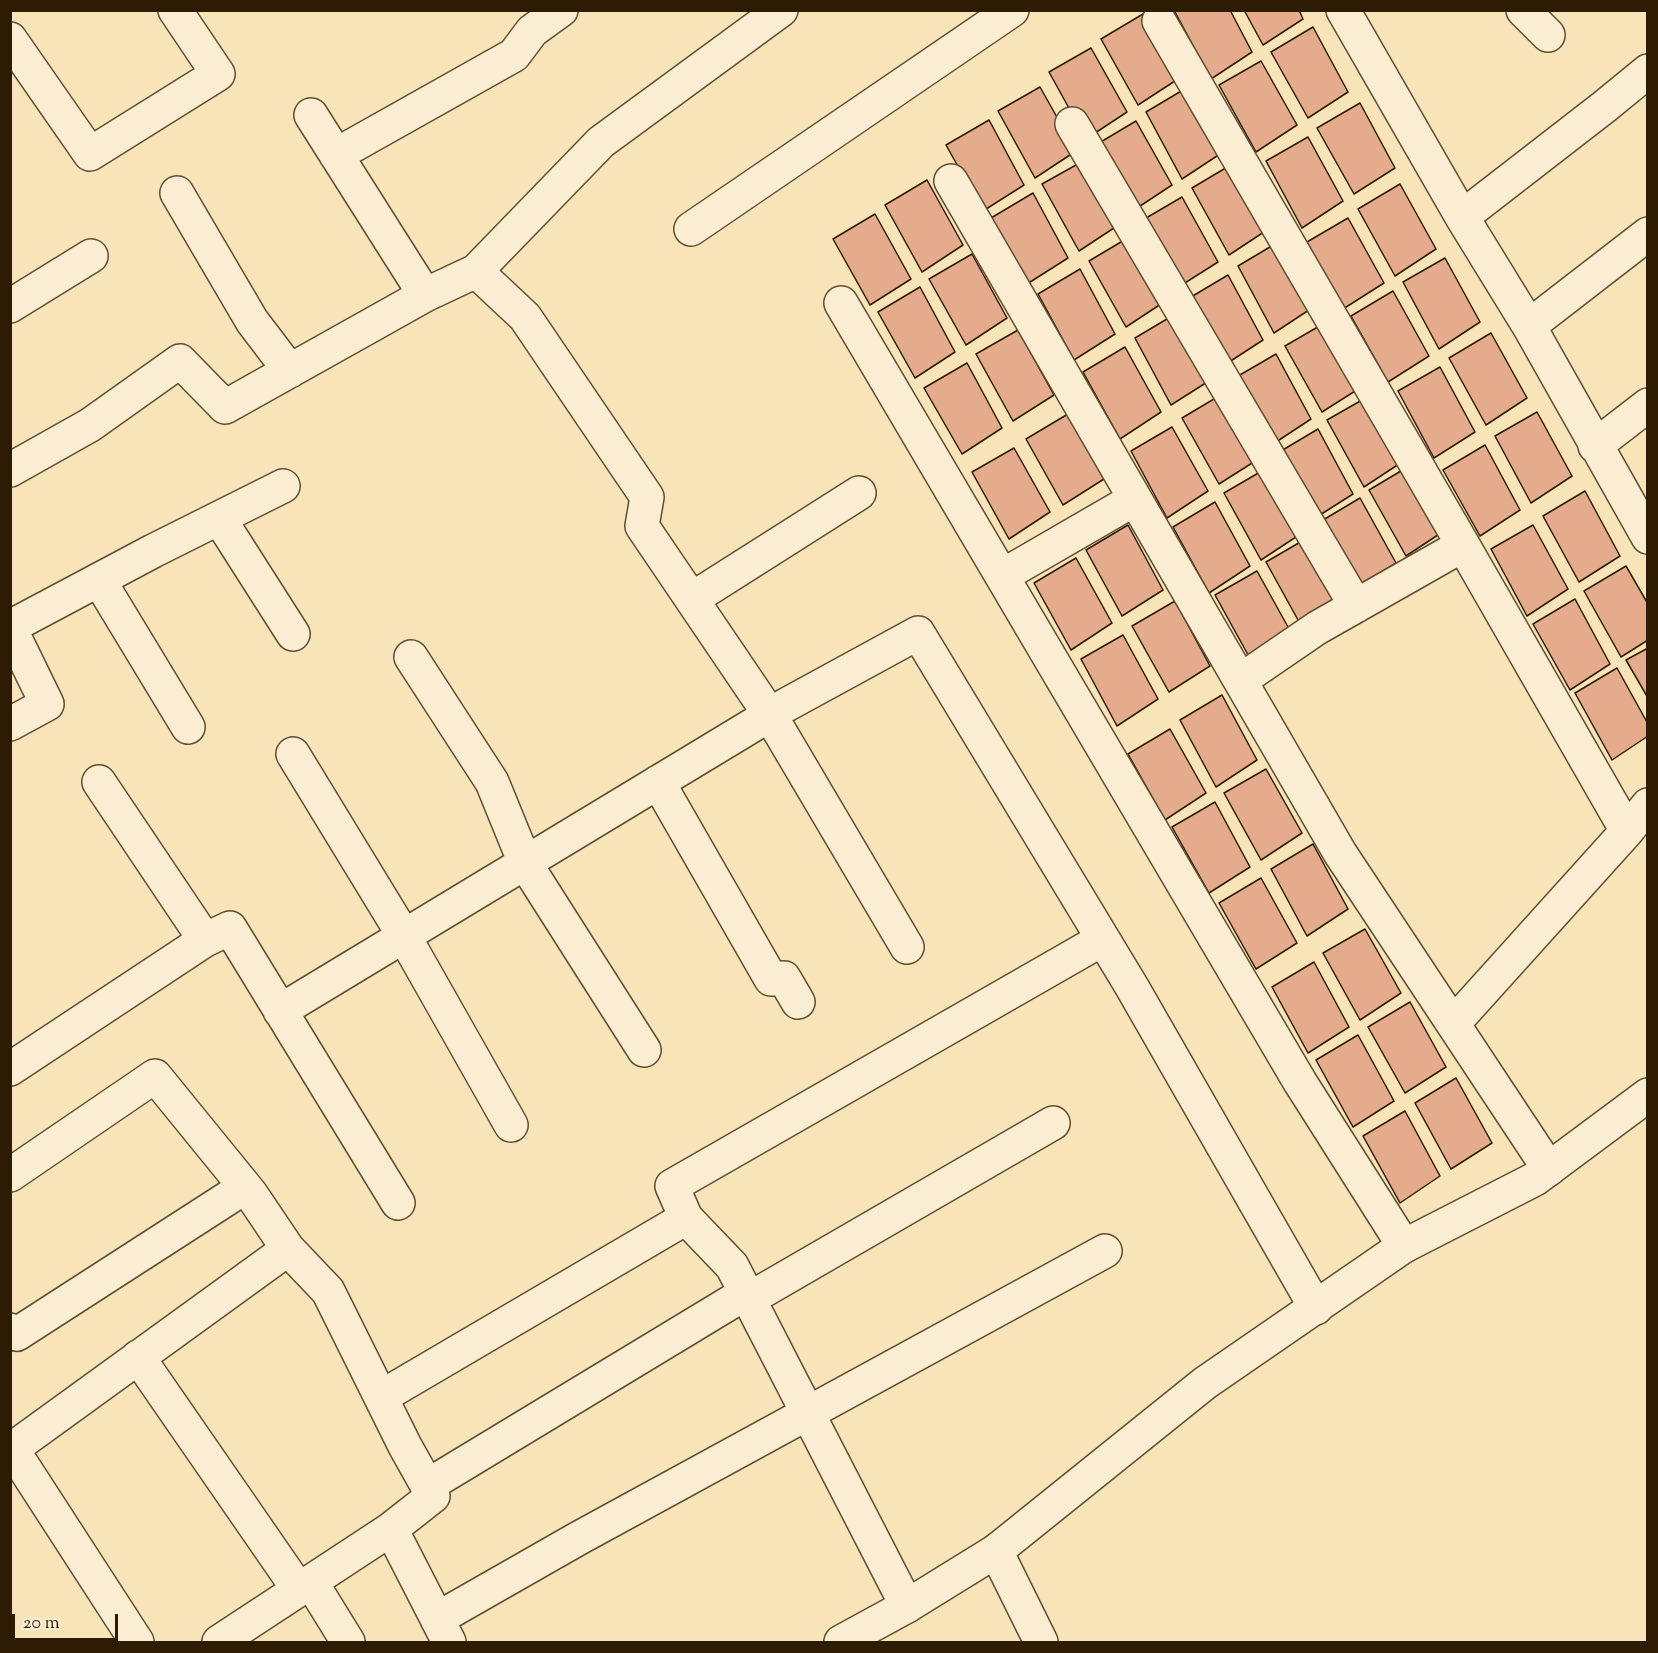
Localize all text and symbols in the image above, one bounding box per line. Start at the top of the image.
scale bar [15,1602,122,1640]
text: 20 m [23,1611,60,1637]

